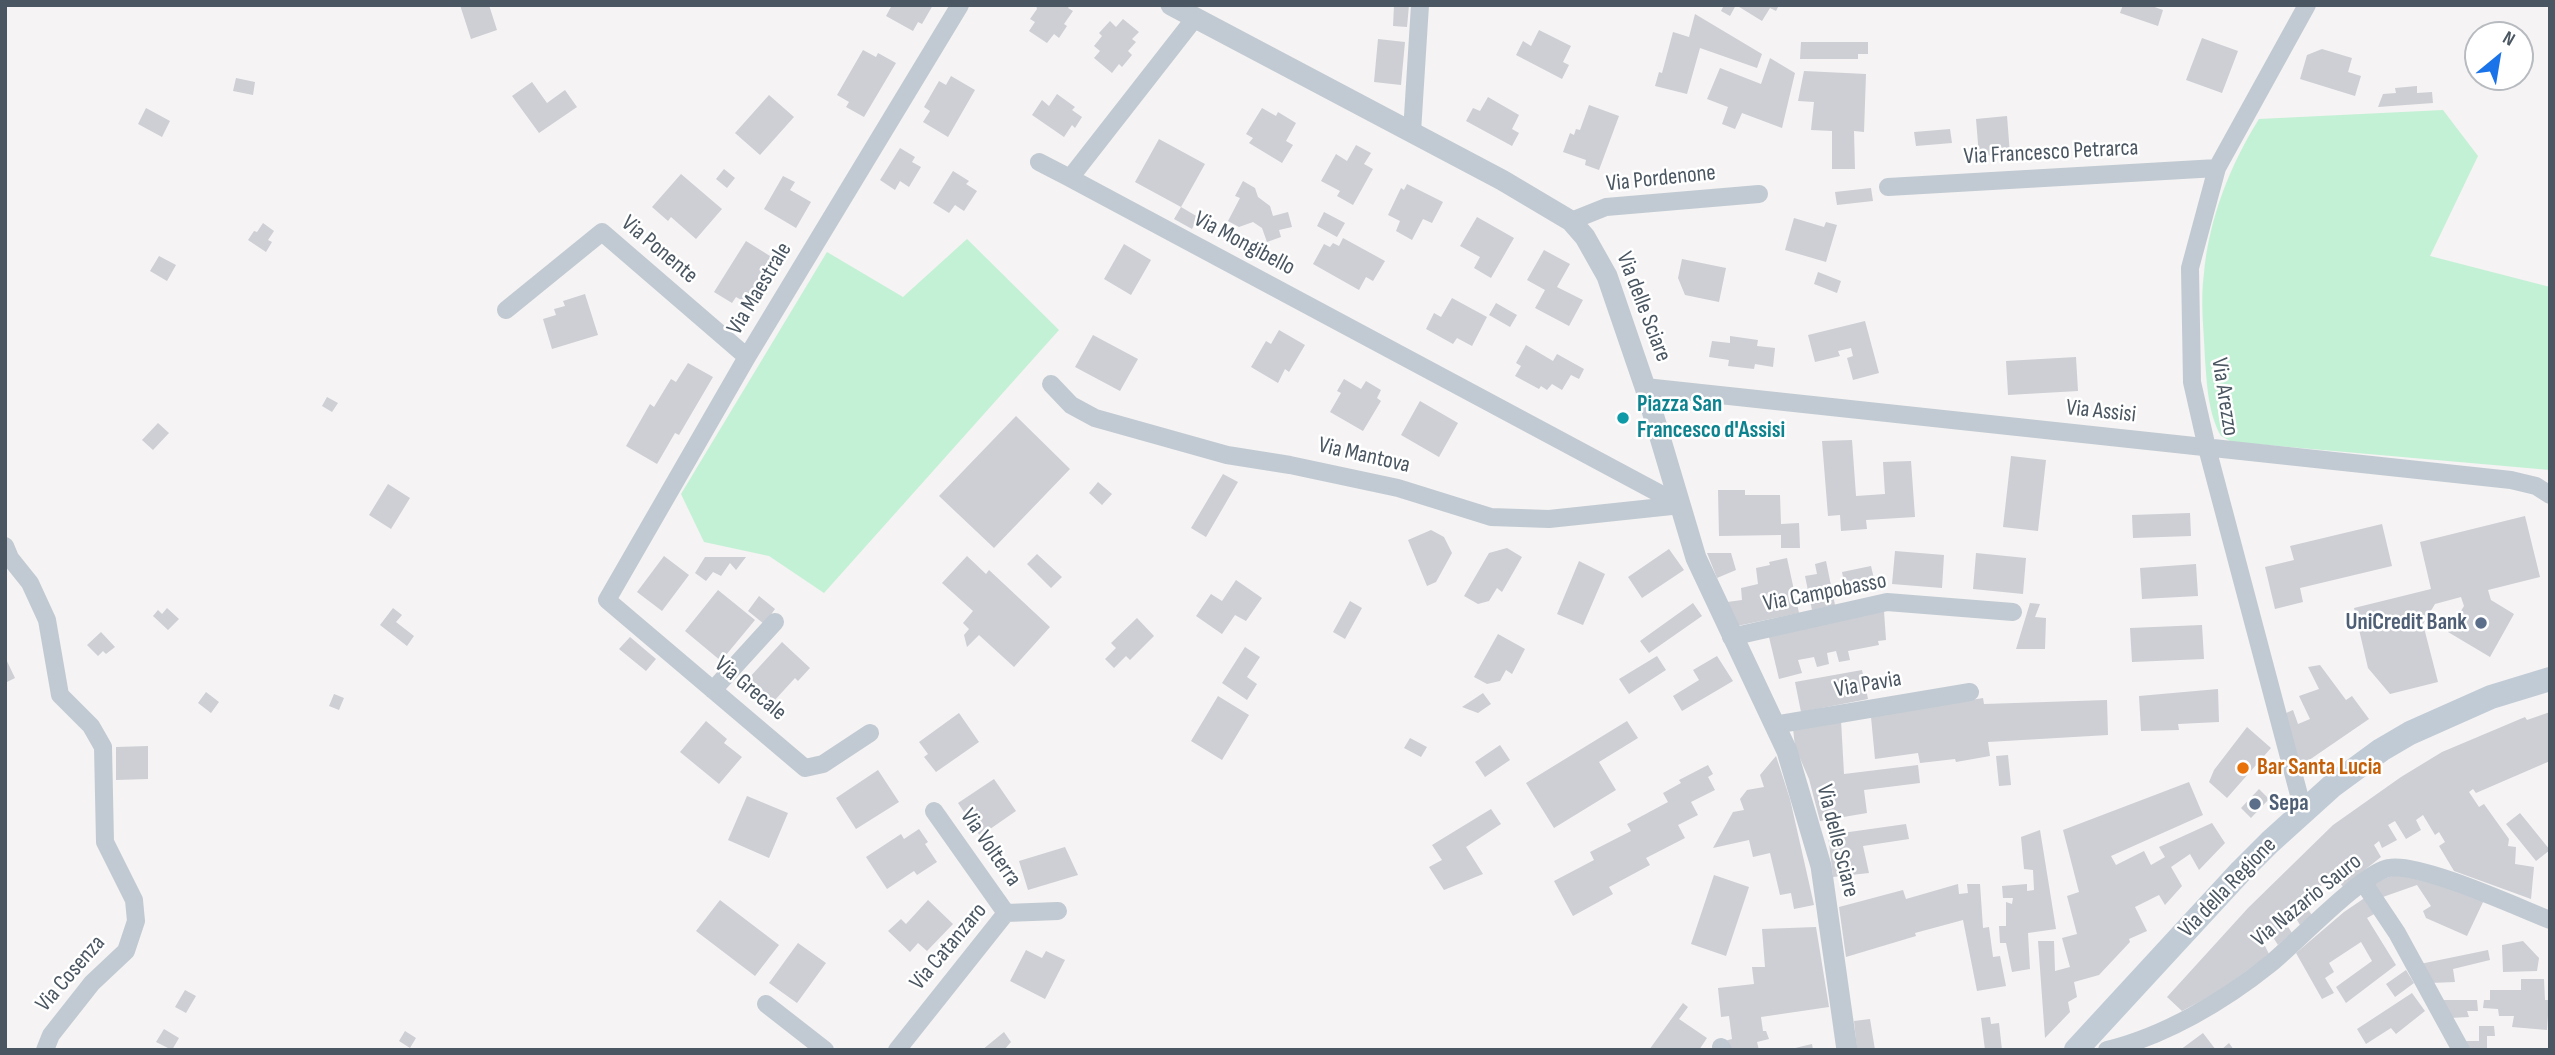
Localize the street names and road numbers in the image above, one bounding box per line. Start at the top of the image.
street label: Via Francesco Petrarca [1963,135,2139,171]
street label: Via Pordenone [1605,160,1717,198]
street label: Via Mongibello [1189,206,1299,282]
street label: Via Ponente [615,210,703,290]
street label: Via Maestrale [722,238,798,340]
street label: Via delle Sciare [1609,248,1677,366]
street label: Via Arezzo [2204,356,2244,438]
street label: Via Assisi [2065,395,2137,429]
street label: Via Mantova [1315,432,1413,480]
street label: Via Campobasso [1761,568,1889,618]
street label: Via Grecale [708,651,792,727]
street label: Via Pavia [1832,666,1904,704]
street label: Via delle Sciare [1810,782,1864,900]
street label: Via Volterra [953,804,1027,892]
street label: Via della Regione [2173,832,2283,944]
street label: Via Nazario Sauro [2247,848,2367,954]
street label: Via Catanzaro [905,898,993,996]
street label: Via Cosenza [30,930,112,1018]

